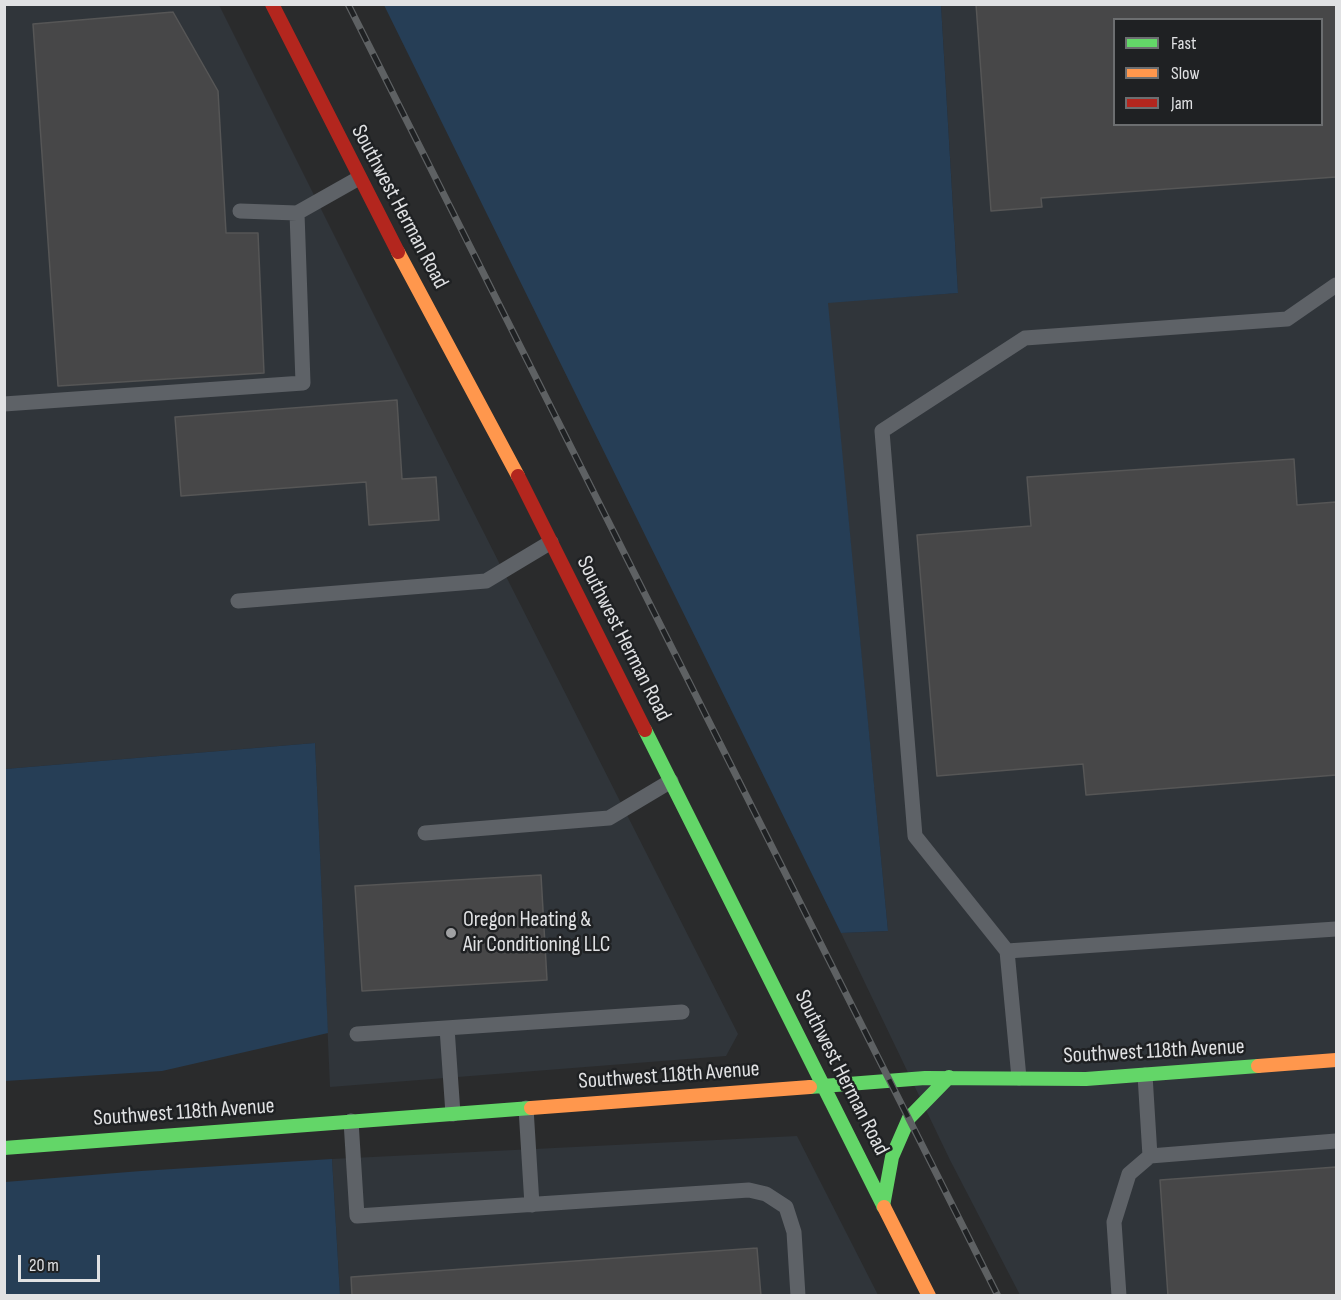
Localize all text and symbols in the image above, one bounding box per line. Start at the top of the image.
legend [1113,18,1323,126]
text: Fast [1171,33,1196,54]
text: Slow [1171,63,1200,84]
text: Jam [1171,93,1193,114]
street label: Southwest Herman Road [345,121,453,293]
street label: Southwest Herman Road [570,552,676,726]
place label: Oregon Heating & Air Conditioning LLC [463,907,610,958]
marker: Oregon Heating & Air Conditioning LLC [444,926,458,940]
street label: Southwest Herman Road [788,986,894,1160]
street label: Southwest 118th Avenue [1063,1034,1245,1070]
street label: Southwest 118th Avenue [578,1057,760,1095]
street label: Southwest 118th Avenue [93,1094,275,1132]
scale bar [21,1243,104,1281]
text: 20 m [29,1255,59,1276]

